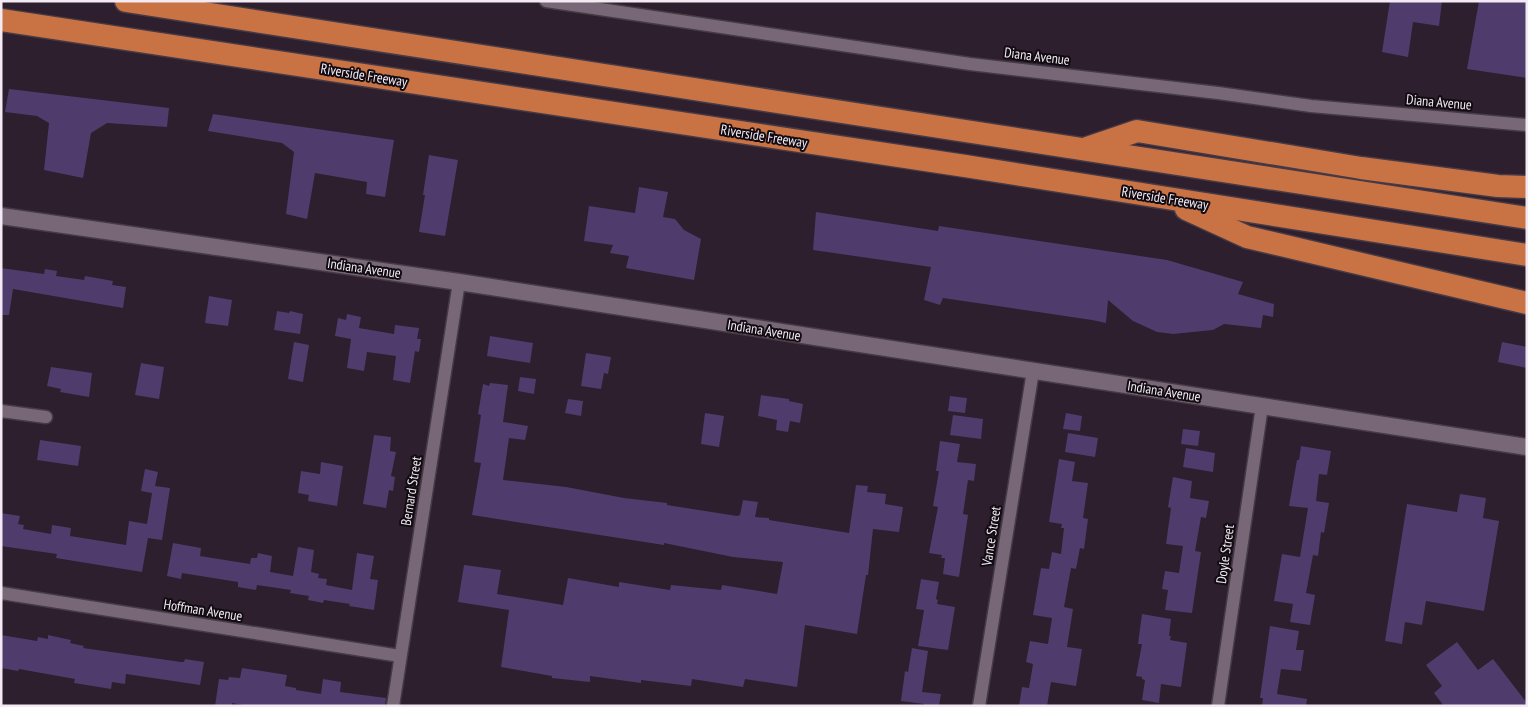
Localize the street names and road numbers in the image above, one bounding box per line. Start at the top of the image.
street label: Diana Avenue [1003,43,1071,69]
street label: Riverside Freeway [319,59,409,91]
street label: Diana Avenue [1405,90,1473,114]
street label: Riverside Freeway [719,120,809,152]
street label: Riverside Freeway [1120,182,1210,214]
street label: Indiana Avenue [326,254,402,282]
street label: Indiana Avenue [726,315,802,345]
street label: Indiana Avenue [1126,376,1202,406]
street label: Bernard Street [397,455,425,527]
street label: Vance Street [977,505,1005,568]
street label: Doyle Street [1212,523,1238,585]
street label: Hoffman Avenue [162,595,244,625]

